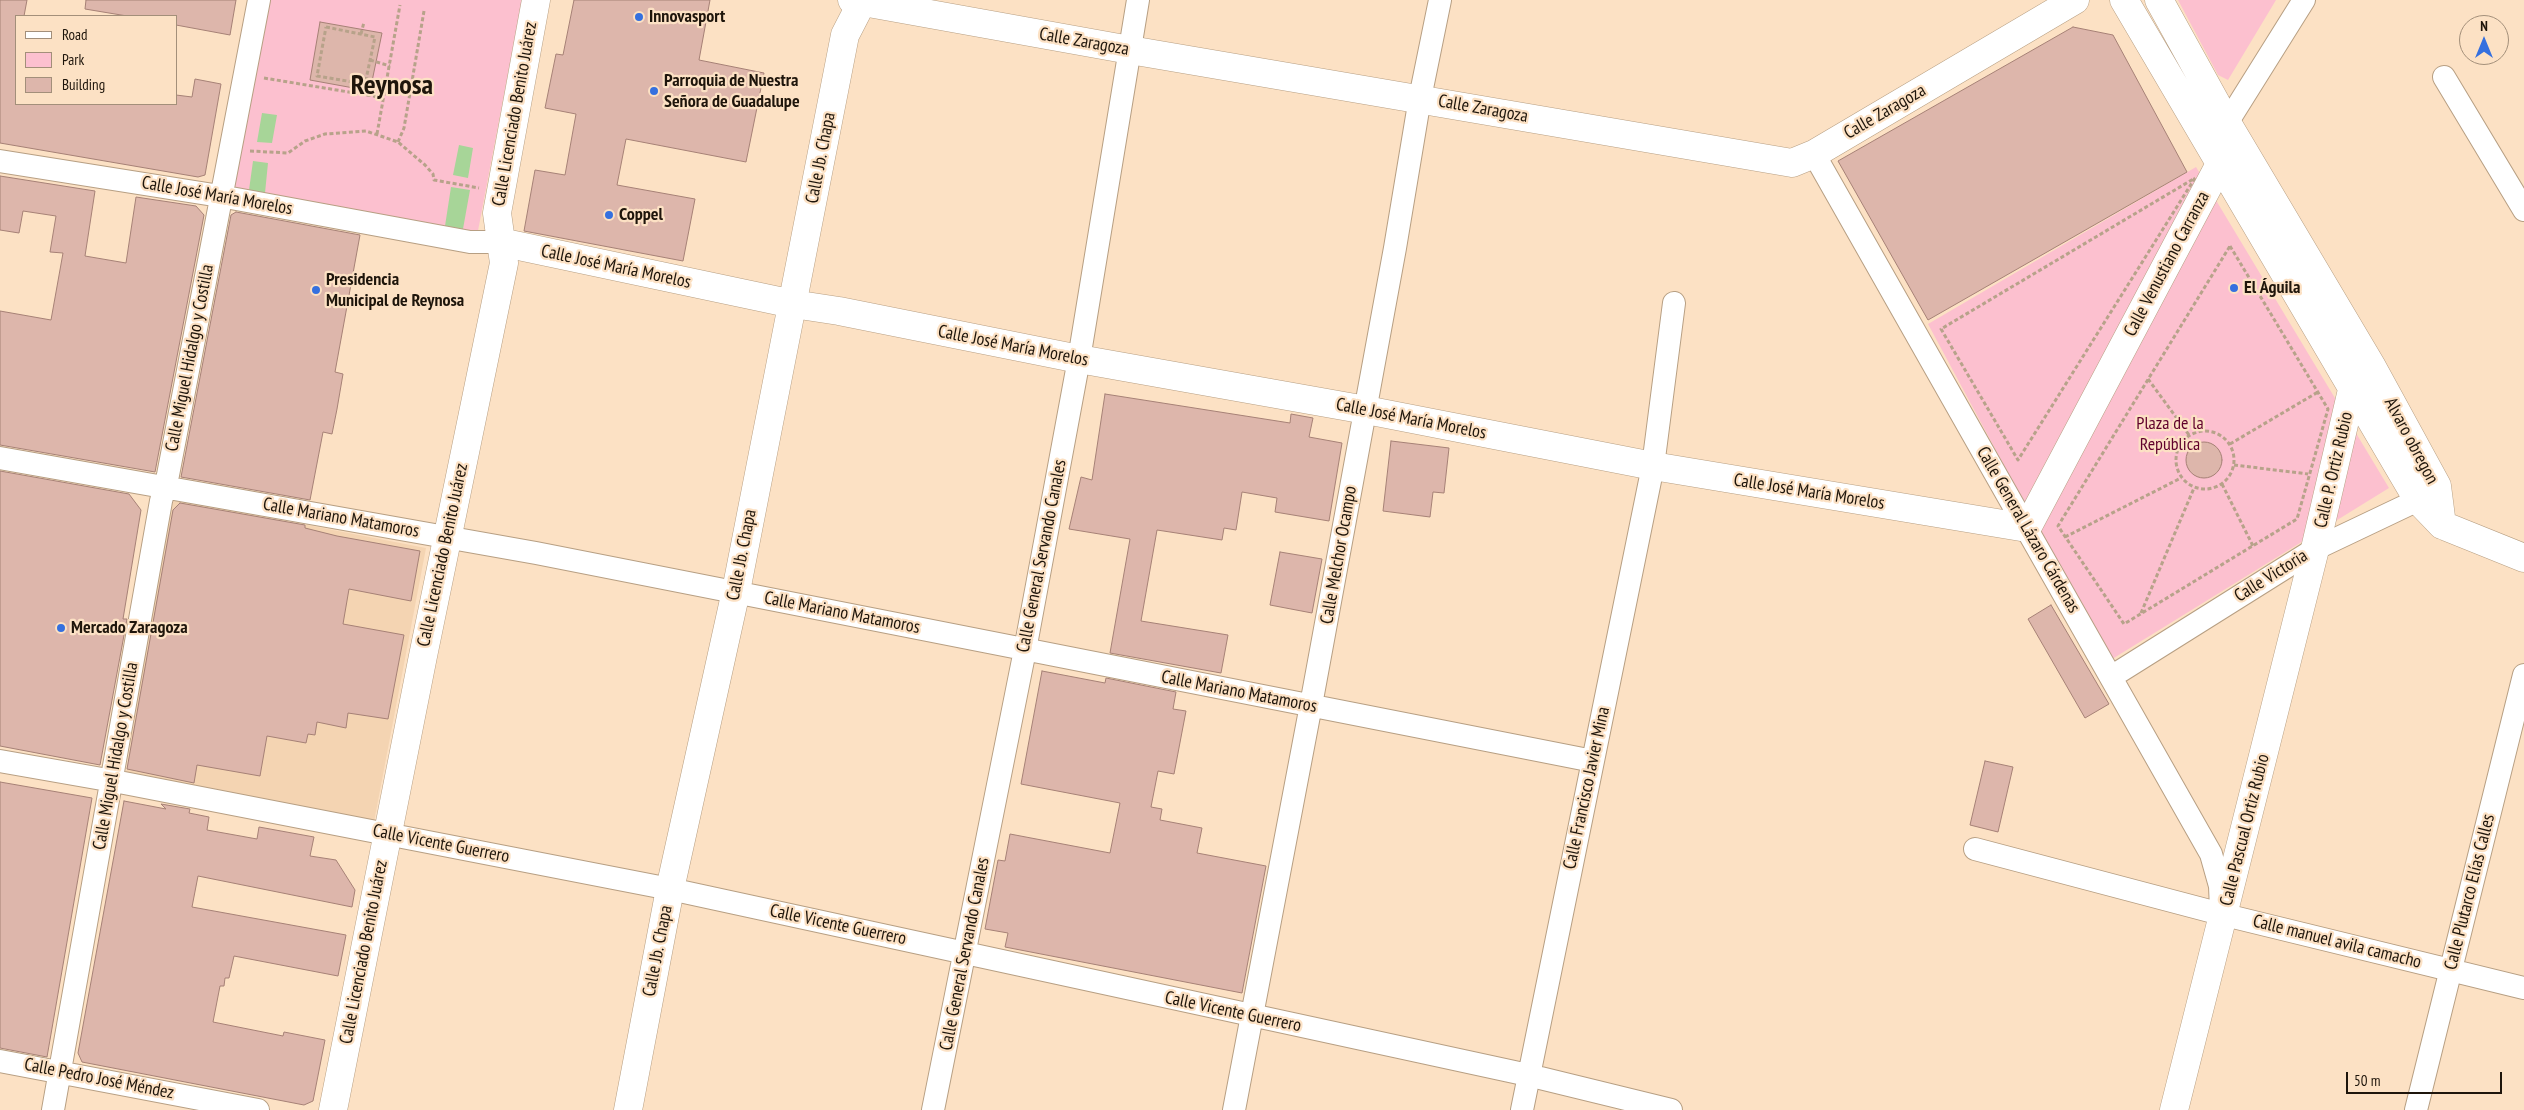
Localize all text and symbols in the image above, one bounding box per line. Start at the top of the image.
place label: Innovasport [649,6,725,28]
marker: Innovasport [633,11,645,23]
legend [15,15,178,105]
north arrow [2459,15,2509,65]
text: N [2480,17,2488,35]
street label: Calle Licenciado Benito Juárez [488,20,542,208]
street label: Calle Zaragoza [1037,23,1131,61]
text: Road [62,25,88,44]
text: Park [62,50,84,69]
district label: Reynosa [351,69,433,103]
place label: Parroquia de Nuestra Señora de Guadalupe [664,70,800,112]
text: Building [62,75,105,94]
street label: Calle Zaragoza [1840,80,1930,144]
marker: Parroquia de Nuestra Señora de Guadalupe [648,85,660,97]
street label: Calle Zaragoza [1436,90,1530,128]
street label: Calle Jb. Chapa [802,111,840,205]
street label: Calle José María Morelos [140,172,294,220]
street label: Calle Venustiano Carranza [2120,188,2214,340]
place label: Coppel [619,204,663,226]
marker: Coppel [603,209,615,221]
street label: Calle José María Morelos [539,241,693,293]
street label: Calle Miguel Hidalgo y Costilla [161,263,219,453]
place label: Presidencia Municipal de Reynosa [326,269,464,312]
place label: El Águila [2244,277,2300,299]
marker: El Águila [2228,282,2240,294]
marker: Presidencia Municipal de Reynosa [310,284,322,296]
street label: Calle José María Morelos [936,321,1090,371]
street label: Calle José María Morelos [1334,394,1488,444]
street label: Alvaro obregon [2379,394,2443,488]
street label: Calle P. Ortiz Rubio [2310,410,2358,530]
park label: Plaza de la República [2136,413,2204,456]
street label: Calle General Lázaro Cárdenas [1972,443,2084,617]
street label: Calle General Servando Canales [1013,458,1071,654]
street label: Calle Licenciado Benito Juárez [413,461,473,649]
street label: Calle José María Morelos [1732,469,1886,515]
street label: Calle Melchor Ocampo [1316,484,1362,626]
street label: Calle Mariano Matamoros [261,494,421,542]
street label: Calle Jb. Chapa [723,508,761,602]
street label: Calle Victoria [2230,545,2312,607]
street label: Calle Mariano Matamoros [762,587,922,639]
place label: Mercado Zaragoza [71,617,188,639]
marker: Mercado Zaragoza [55,622,67,634]
street label: Calle Miguel Hidalgo y Costilla [89,661,143,851]
street label: Calle Mariano Matamoros [1159,666,1319,718]
street label: Calle Francisco Javier Mina [1559,705,1615,871]
street label: Calle Pascual Ortiz Rubio [2216,752,2274,908]
street label: Calle Plutarco Elías Calles [2440,812,2500,972]
street label: Calle Vicente Guerrero [371,820,511,868]
street label: Calle General Servando Canales [936,856,994,1052]
street label: Calle Licenciado Benito Juárez [336,858,392,1046]
street label: Calle Vicente Guerrero [768,900,908,950]
street label: Calle Jb. Chapa [639,904,677,998]
street label: Calle manuel avila camacho [2251,911,2423,973]
street label: Calle Vicente Guerrero [1163,987,1303,1037]
street label: Calle Pedro José Méndez [22,1054,176,1104]
scale bar [2349,1062,2505,1094]
text: 50 m [2354,1071,2380,1090]

